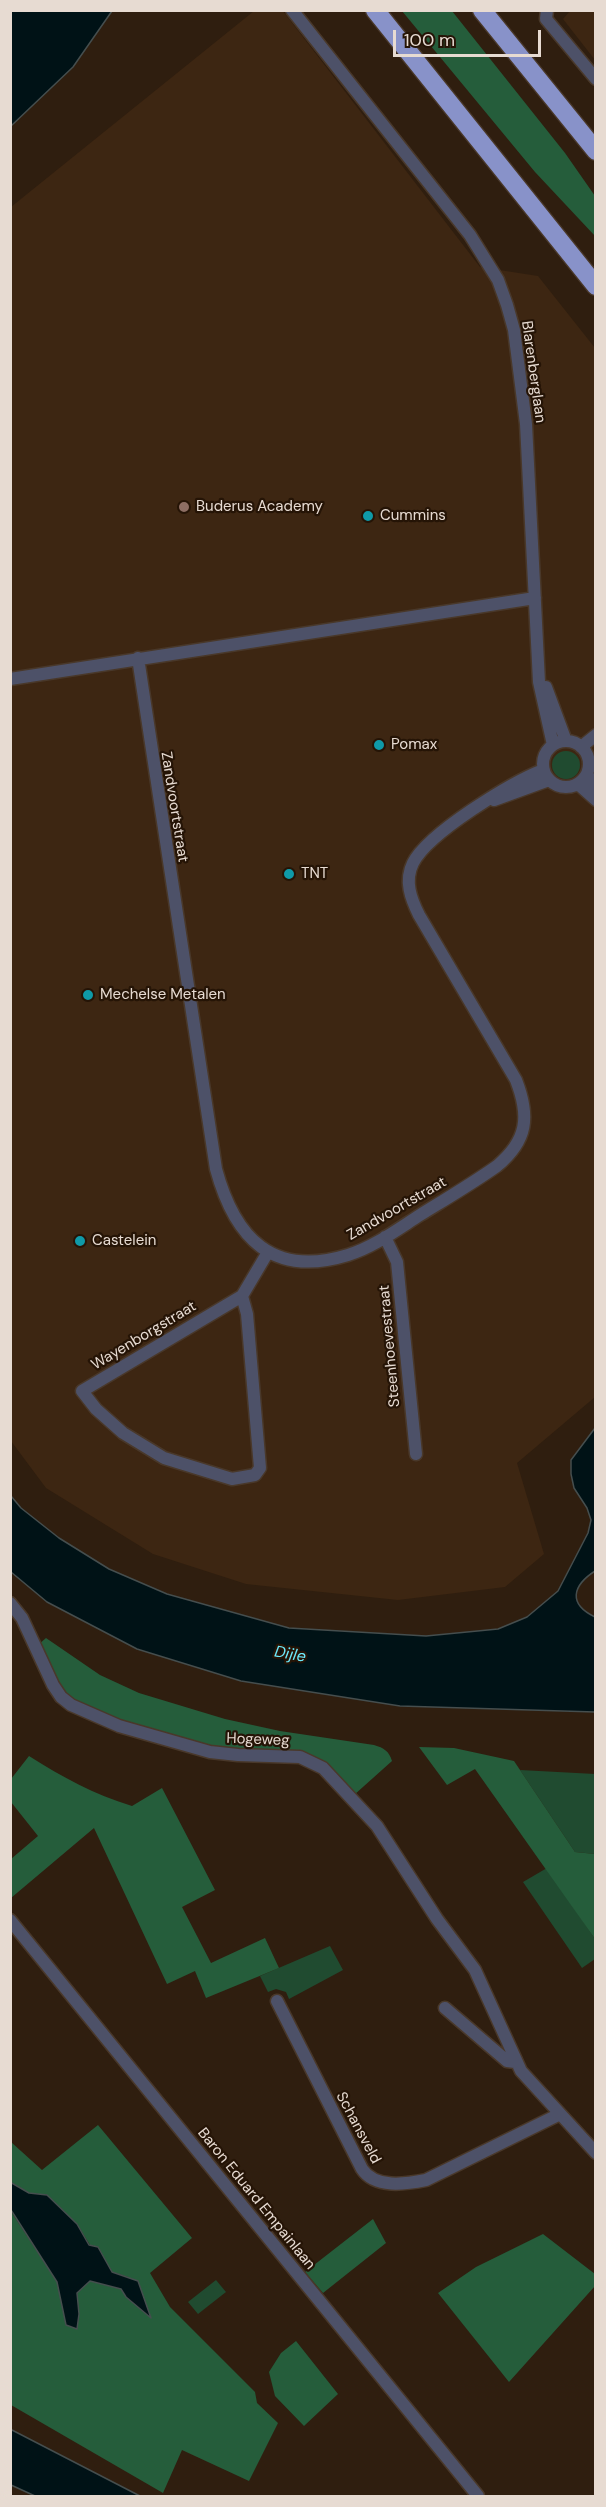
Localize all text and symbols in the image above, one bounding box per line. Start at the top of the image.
scale bar [396,18,544,56]
text: 100 m [404,28,455,52]
street label: Blarenberglaan [517,320,549,424]
place label: Buderus Academy [196,498,323,516]
marker: Buderus Academy [177,500,191,514]
place label: Cummins [380,507,446,525]
marker: Cummins [361,509,375,523]
place label: Pomax [391,736,437,754]
marker: Pomax [372,738,386,752]
street label: Zandvoortstraat [156,750,192,864]
place label: TNT [301,865,328,883]
marker: TNT [282,867,296,881]
place label: Mechelse Metalen [100,986,226,1004]
marker: Mechelse Metalen [81,988,95,1002]
street label: Zandvoortstraat [344,1173,450,1245]
place label: Castelein [92,1232,156,1250]
marker: Castelein [73,1234,87,1248]
street label: Steenhoevestraat [376,1284,404,1408]
street label: Wayenborgstraat [88,1298,200,1374]
water label: Dijle [273,1643,307,1667]
street label: Hogeweg [226,1730,290,1750]
street label: Schansveld [332,2089,384,2167]
street label: Baron Eduard Empainlaan [193,2125,319,2273]

